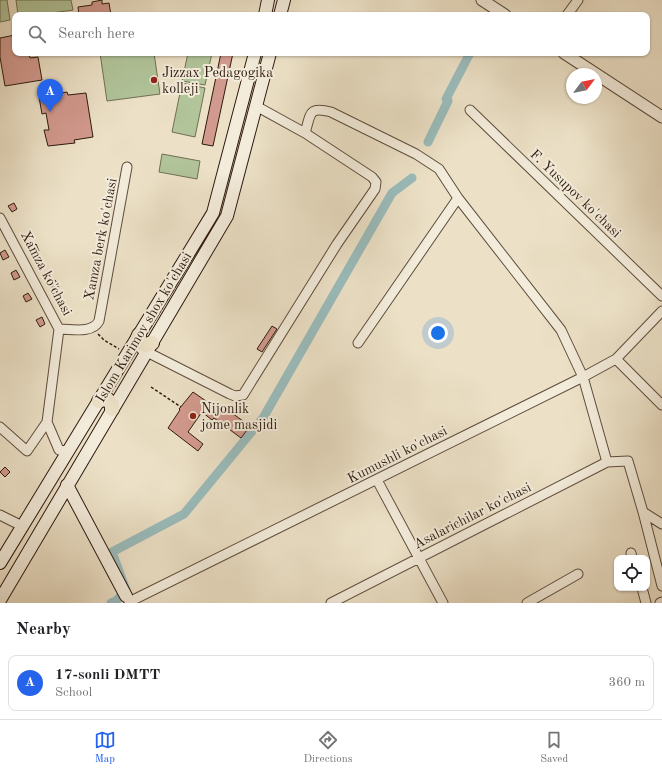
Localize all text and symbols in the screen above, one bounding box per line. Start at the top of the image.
search box [12,12,650,56]
icon: search [26,23,48,45]
text: Search here [58,27,135,42]
place label: Jizzax Pedagogika kolleji [162,66,273,96]
north arrow [566,68,602,104]
marker: Jizzax Pedagogika kolleji [149,75,159,85]
pin: A [37,79,63,112]
street label: F. Yusupov ko'chasi [527,147,624,241]
street label: Xamza berk ko'chasi [82,177,120,301]
street label: Xamza ko'chasi [18,229,74,318]
street label: Islom Karimov shox ko'chasi [93,250,194,405]
your location [428,323,448,343]
place label: Nijonlik jome masjidi [200,402,278,432]
marker: Nijonlik jome masjidi [188,411,198,421]
street label: Kumushli ko'chasi [345,424,450,486]
street label: Asalarichilar ko'chasi [411,480,534,552]
map controls [614,555,650,591]
button: locate [614,555,650,591]
text: Nearby [16,621,71,638]
text: 17-sonli DMTT [55,668,160,683]
text: A [25,676,35,689]
text: 360 m [608,676,645,689]
text: School [55,686,92,699]
tab: Map [94,729,116,767]
tab: Directions [304,729,352,767]
tab: Saved [540,729,568,767]

